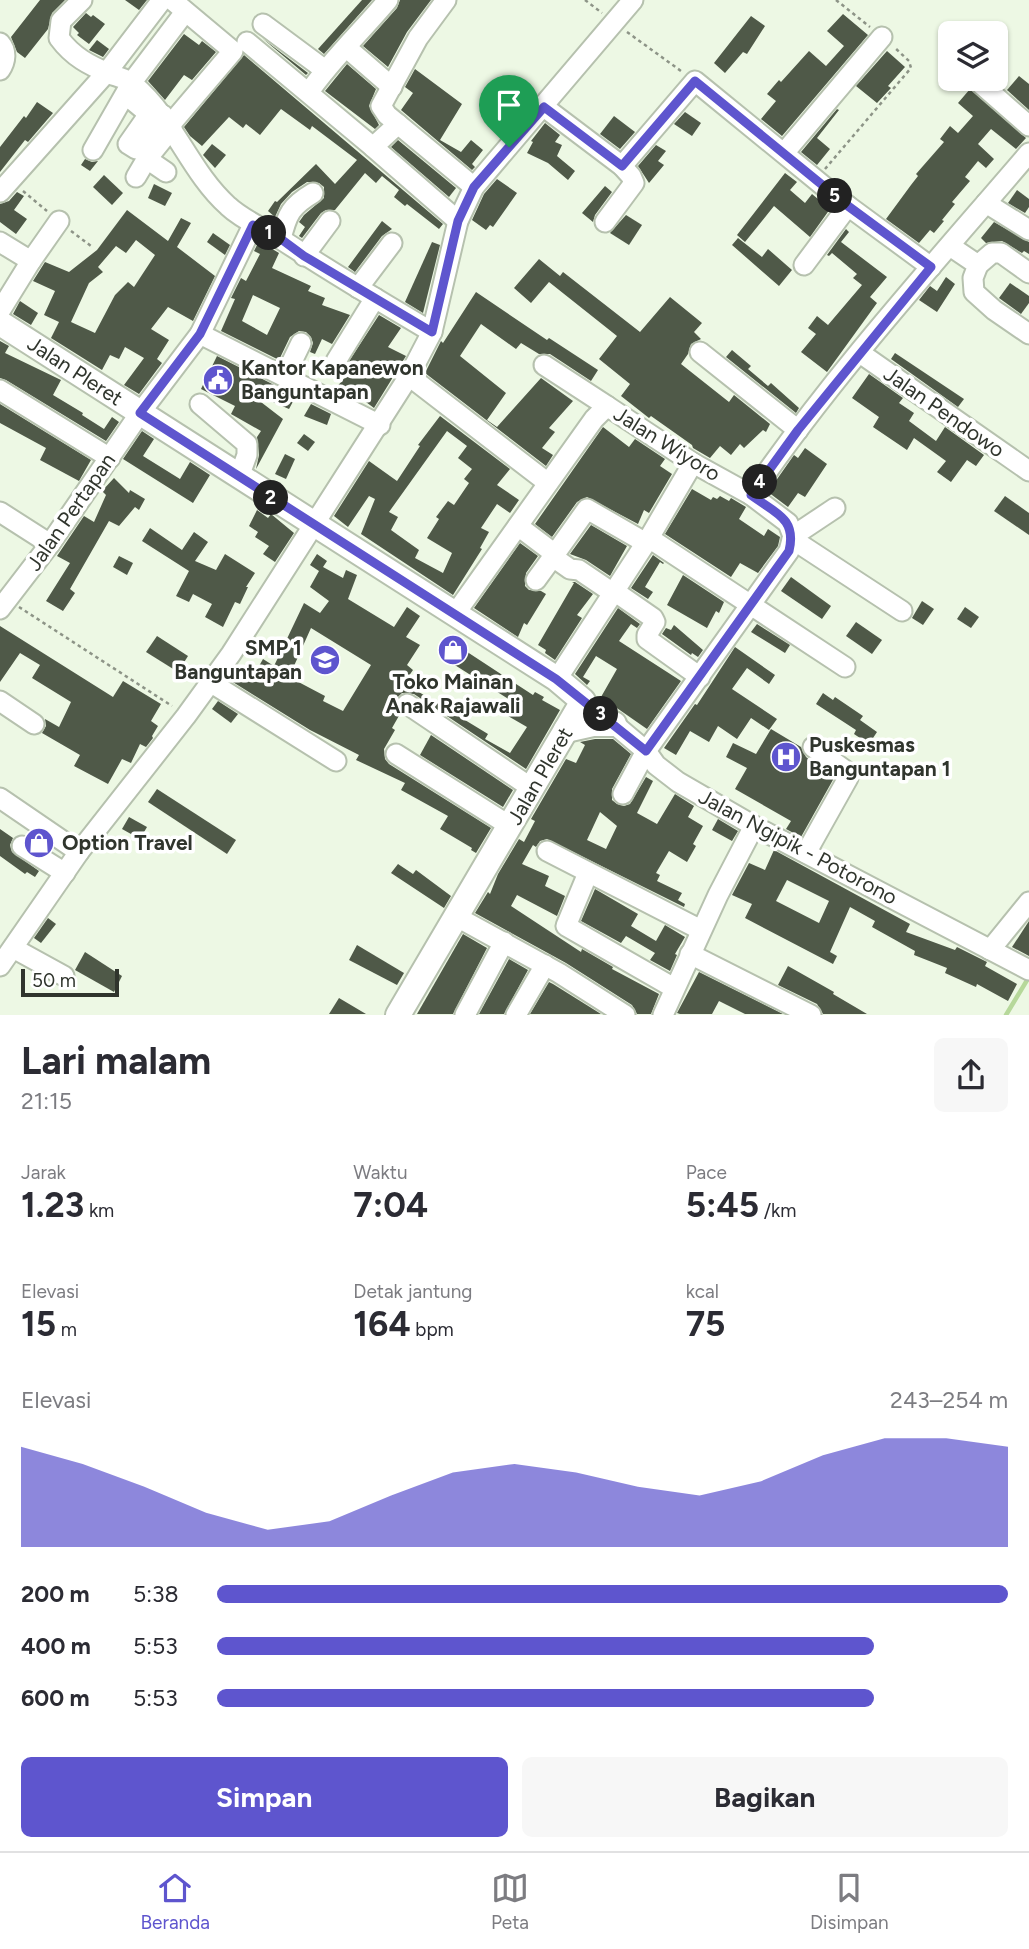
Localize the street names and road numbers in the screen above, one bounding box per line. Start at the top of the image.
street label: Jalan Pleret [23,331,128,411]
street label: Jalan Pendowo [879,361,1009,462]
street label: Jalan Wiyoro [609,401,725,486]
street label: Jalan Pertapan [21,448,120,575]
street label: Jalan Pleret [502,722,578,829]
street label: Jalan Ngipik - Potorono [695,784,902,910]

